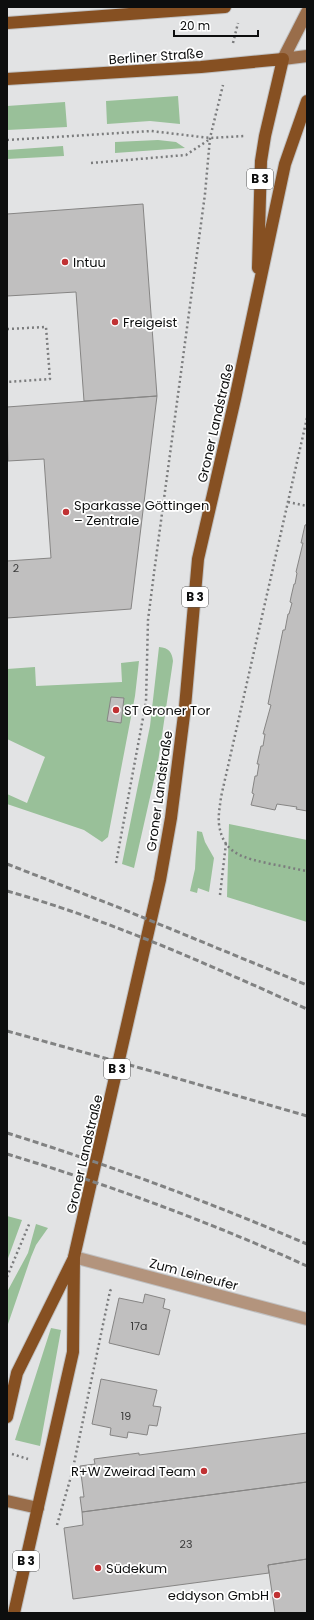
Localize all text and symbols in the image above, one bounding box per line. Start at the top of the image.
scale bar [174,12,258,38]
text: 20 m [180,17,210,34]
street label: Berliner Straße [108,44,204,69]
road number: B 3 [247,169,273,189]
place label: Intuu [73,253,106,272]
marker: Intuu [60,257,70,267]
place label: Freigeist [123,313,177,332]
marker: Freigeist [110,317,120,327]
street label: Groner Landstraße [193,362,238,484]
place label: Sparkasse Göttingen – Zentrale [74,496,209,530]
marker: Sparkasse Göttingen – Zentrale [61,507,71,517]
house number: 2 [13,560,19,576]
road number: B 3 [182,587,208,607]
place label: ST Groner Tor [124,701,210,720]
marker: ST Groner Tor [111,705,121,715]
street label: Groner Landstraße [142,730,177,853]
road number: B 3 [104,1059,130,1079]
street label: Groner Landstraße [62,1093,107,1215]
street label: Zum Leineufer [147,1254,240,1295]
house number: 17a [131,1318,147,1334]
house number: 19 [121,1408,131,1424]
place label: R+W Zweirad Team [71,1462,196,1481]
marker: R+W Zweirad Team [199,1466,209,1476]
house number: 23 [180,1536,192,1552]
road number: B 3 [13,1551,39,1571]
place label: Südekum [106,1559,167,1578]
marker: Südekum [93,1563,103,1573]
place label: eddyson GmbH [168,1586,269,1605]
marker: eddyson GmbH [272,1590,282,1600]

